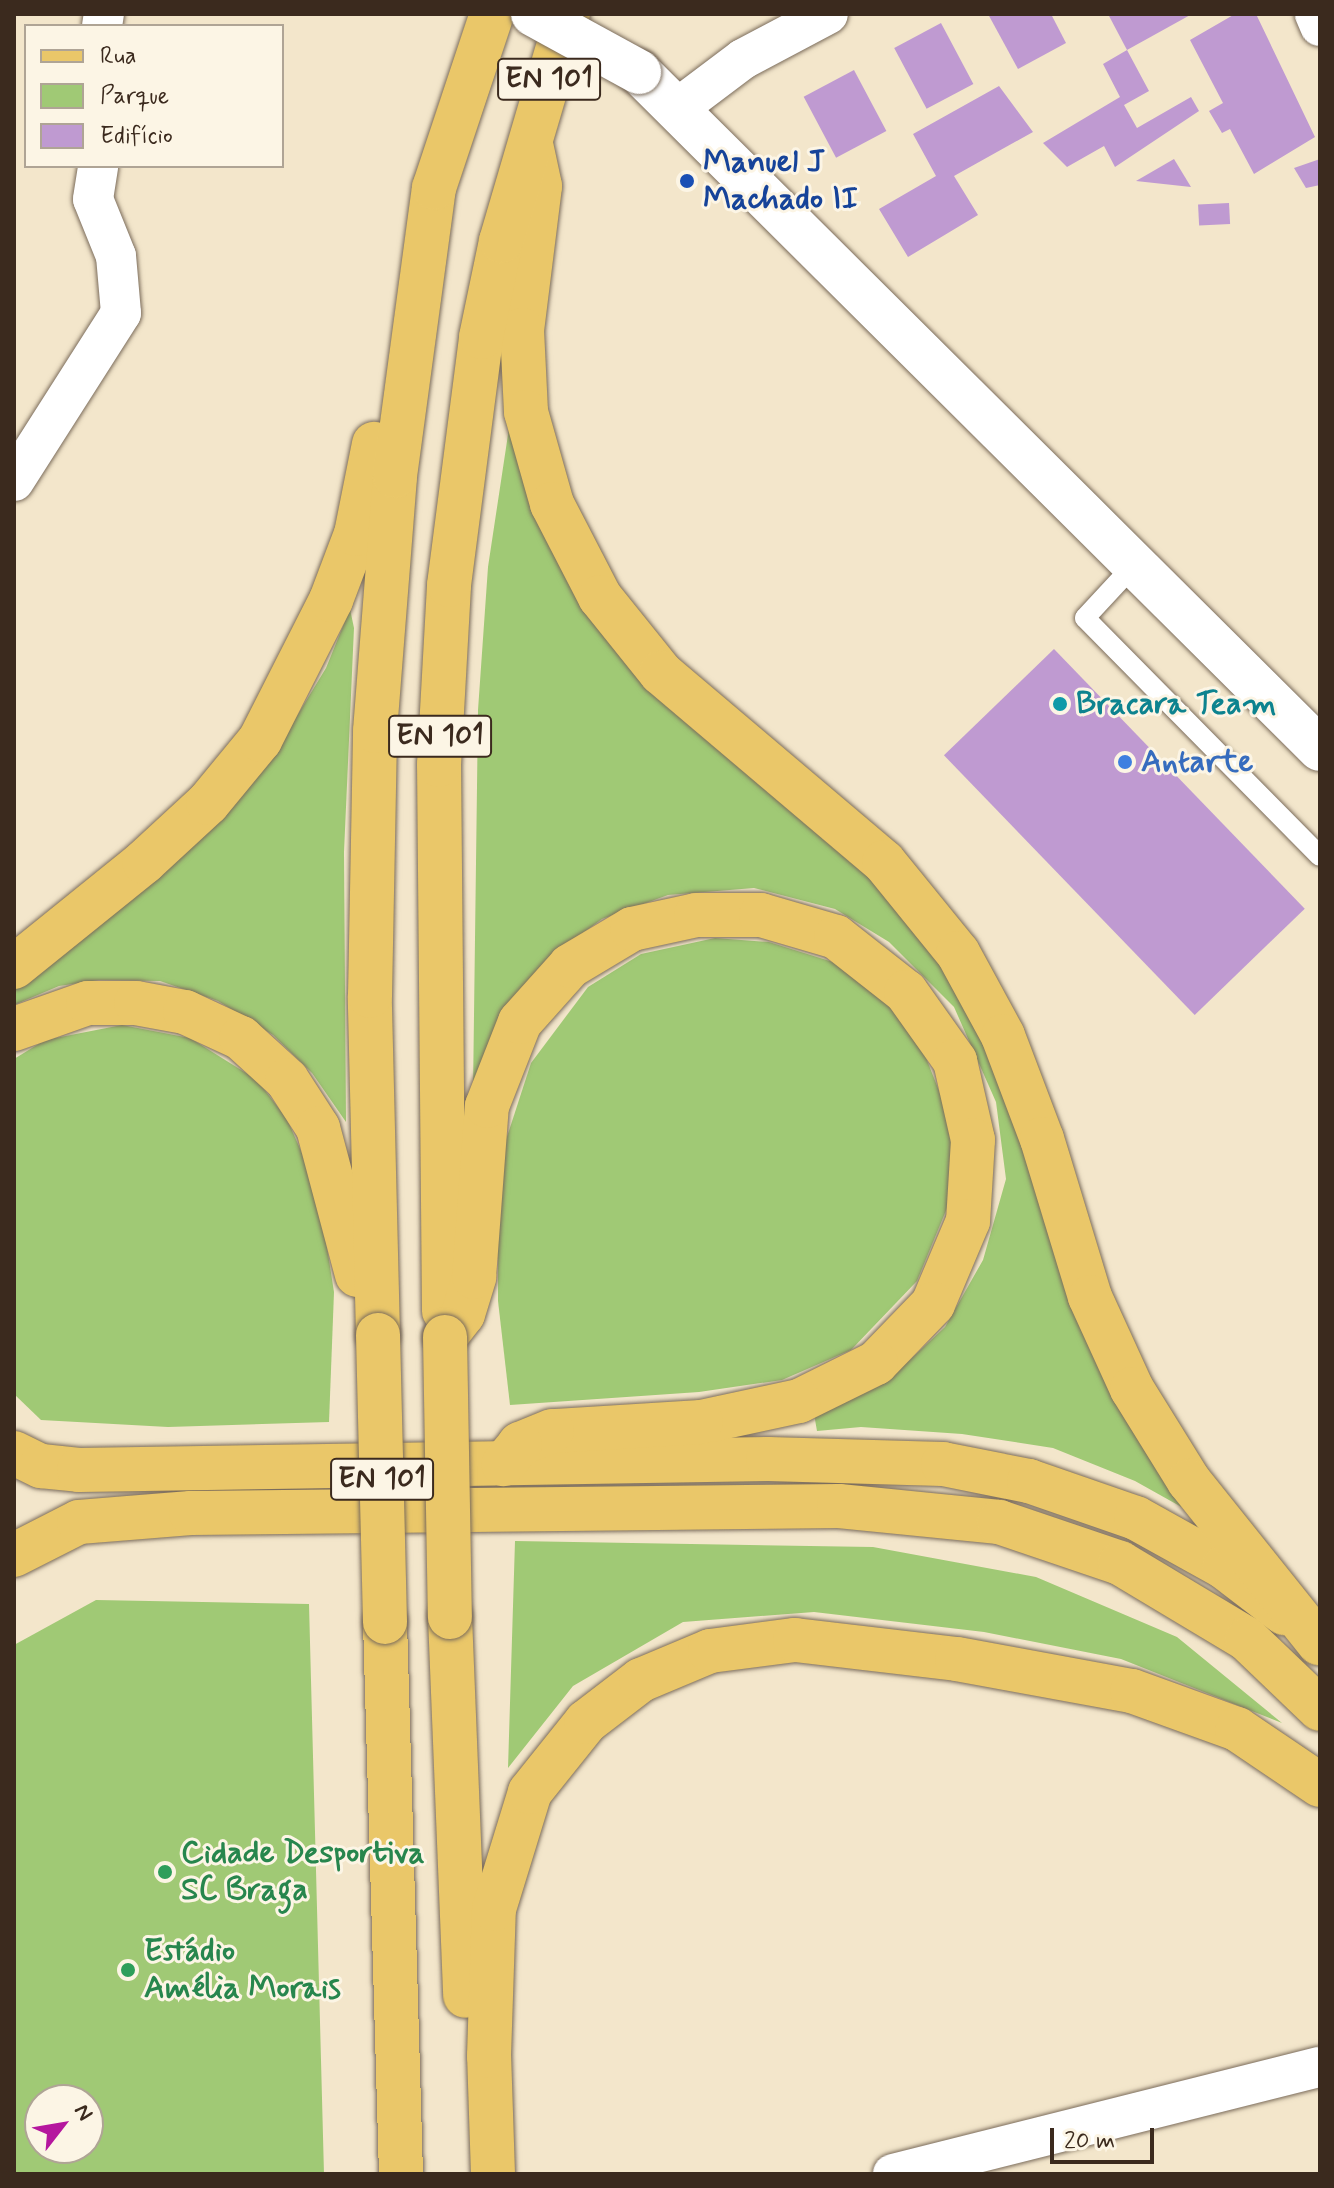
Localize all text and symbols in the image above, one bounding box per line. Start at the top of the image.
legend [24,24,284,168]
text: Rua [100,41,137,72]
road number: EN 101 [497,53,601,105]
text: Parque [100,81,169,112]
text: Edifício [100,121,173,152]
place label: Manuel J Machado II [703,144,867,219]
marker: Manuel J Machado II [678,172,696,190]
place label: Bracara Team [1076,685,1269,723]
marker: Bracara Team [1051,695,1069,713]
road number: EN 101 [388,710,492,762]
place label: Antarte [1141,743,1253,781]
marker: Antarte [1116,753,1134,771]
road number: EN 101 [330,1453,434,1505]
place label: Cidade Desportiva SC Braga [181,1835,425,1910]
marker: Cidade Desportiva SC Braga [156,1863,174,1881]
place label: Estádio Amélia Morais [144,1933,338,2008]
marker: Estádio Amélia Morais [119,1961,137,1979]
north arrow [24,2084,104,2164]
text: N [67,2099,99,2126]
scale bar [1054,2112,1158,2162]
text: 20 m [1064,2126,1115,2157]

